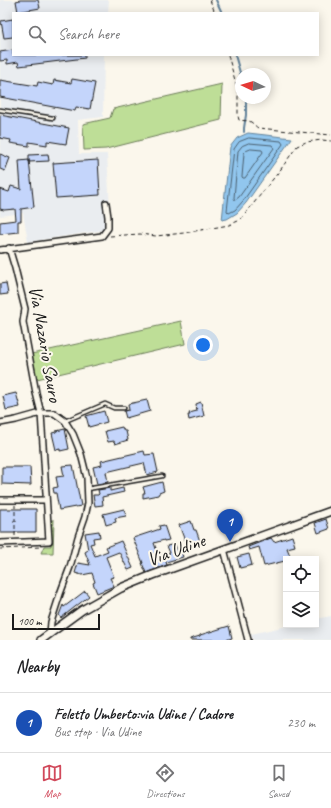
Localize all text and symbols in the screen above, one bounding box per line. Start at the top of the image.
search box [12,12,319,56]
icon: search [26,23,48,45]
text: Search here [58,25,119,44]
north arrow [235,68,271,104]
street label: Via Nazario Sauro [23,284,67,405]
your location [193,335,213,355]
pin: 1 [217,509,243,542]
street label: Via Udine [144,528,210,572]
map controls [283,556,319,628]
button: locate [283,556,319,592]
button: layers [283,592,319,628]
scale bar [12,612,100,631]
text: 100 m [18,614,42,628]
text: Nearby [16,656,59,677]
text: Feletto Umberto:via Udine / Cadore [54,705,233,724]
text: 1 [26,715,32,731]
text: 230 m [287,715,315,731]
text: Bus stop · Via Udine [54,724,141,740]
tab: Map [41,762,63,800]
tab: Directions [146,762,185,800]
tab: Saved [268,762,290,800]

